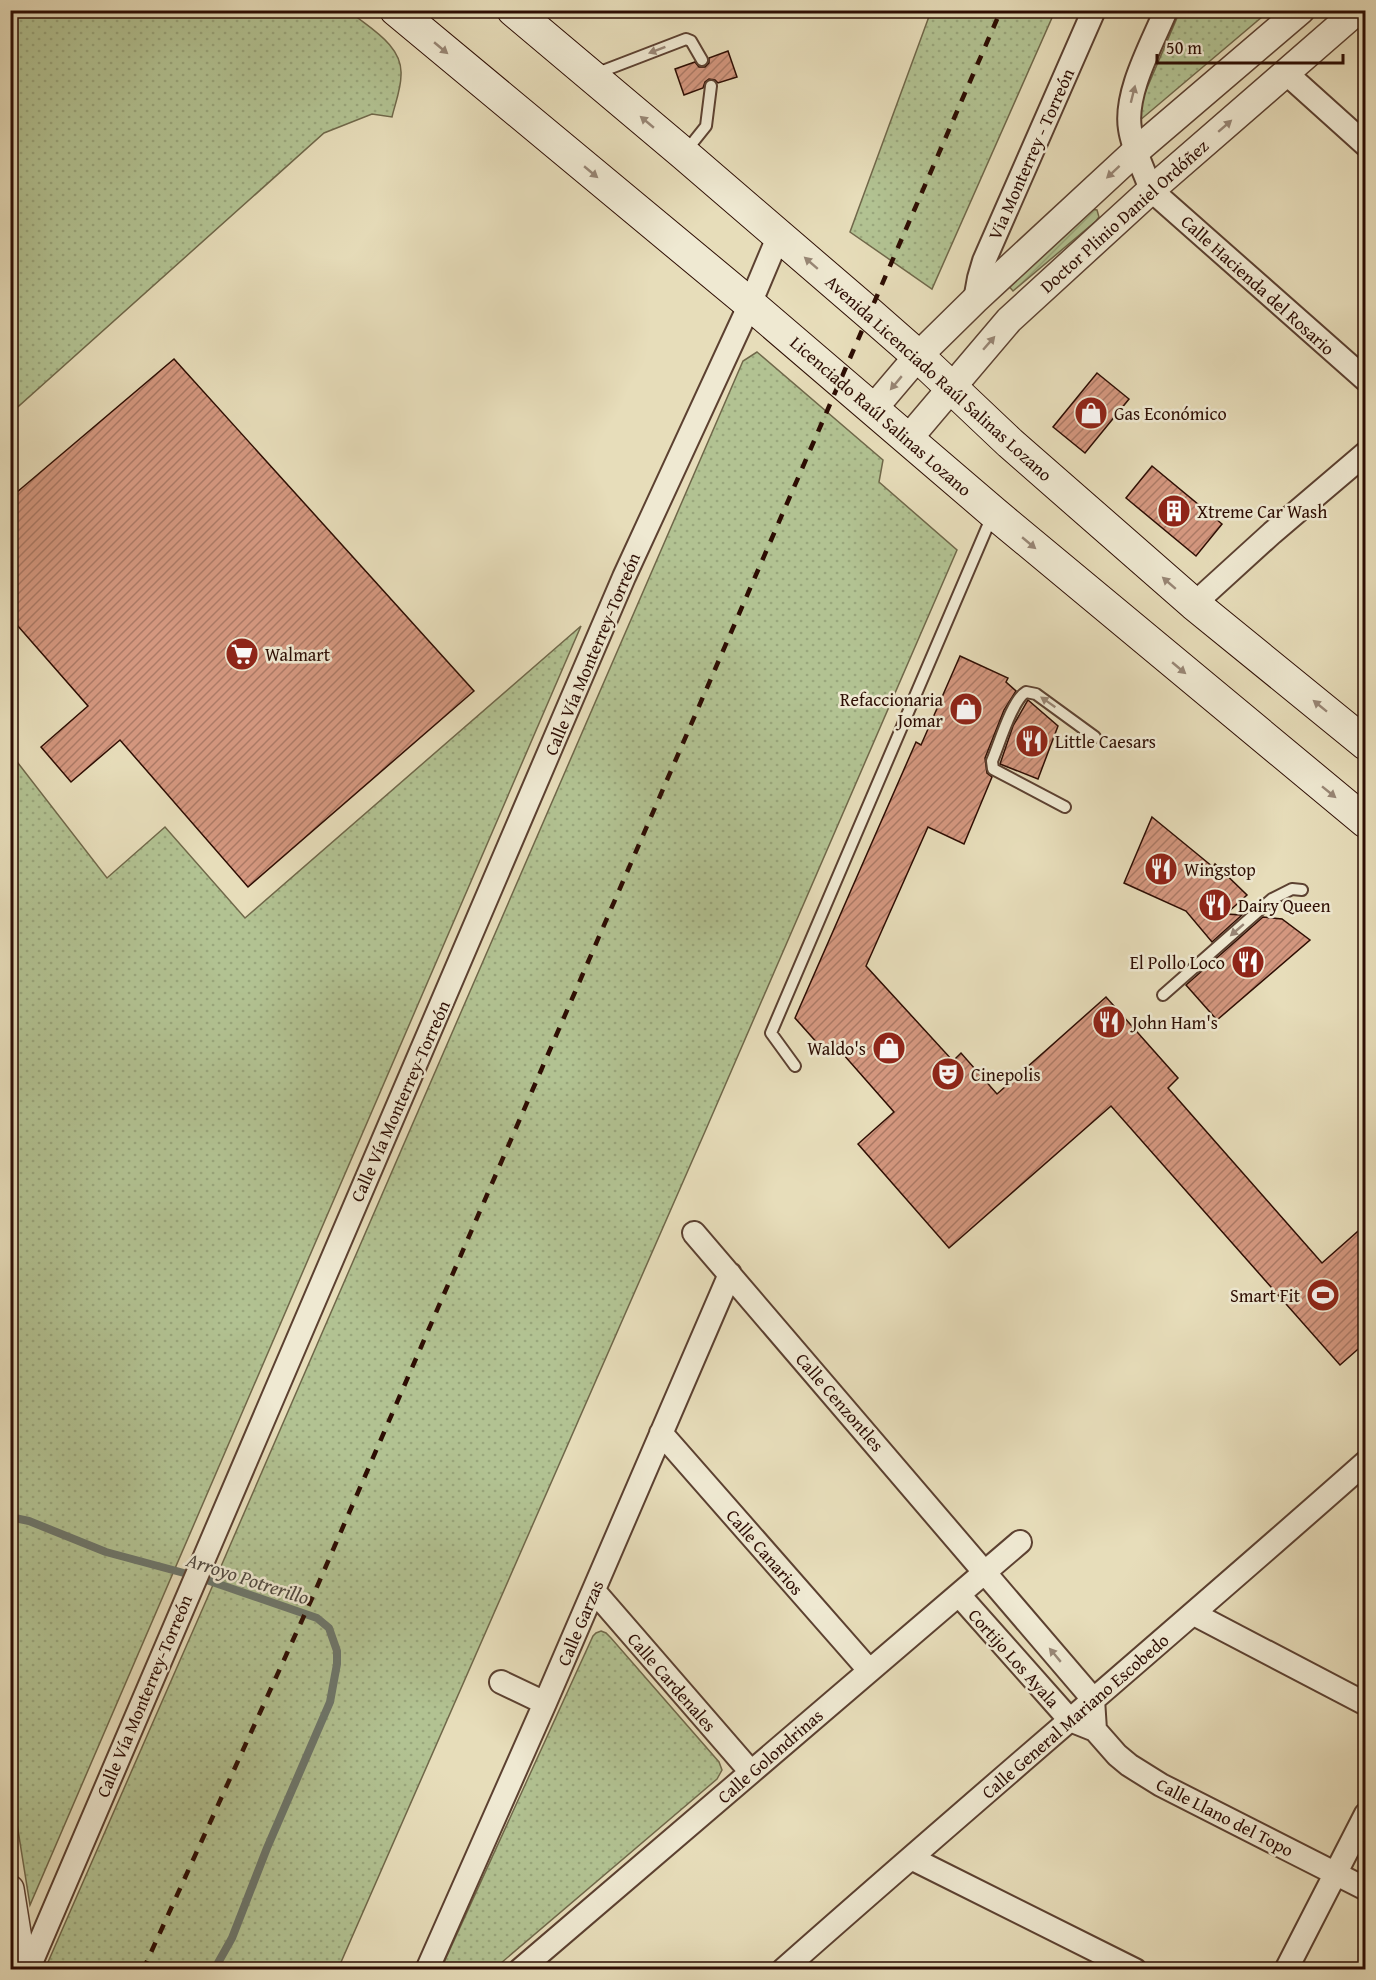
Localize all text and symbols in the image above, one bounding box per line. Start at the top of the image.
scale bar [1157,27,1343,65]
text: 50 m [1166,34,1202,61]
one-way arrow [433,41,448,54]
one-way arrow [648,45,666,55]
street label: Via Monterrey - Torreón [981,64,1081,244]
one-way arrow [1129,85,1138,103]
one-way arrow [639,116,655,129]
one-way arrow [1217,119,1232,133]
street label: Doctor Plinio Daniel Ordóñez [1034,133,1214,299]
one-way arrow [1106,165,1121,178]
one-way arrow [583,166,599,179]
street label: Calle Hacienda del Rosario [1175,208,1341,362]
one-way arrow [804,257,819,270]
street label: Avenida Licenciado Raúl Salinas Lozano [821,271,1057,485]
street label: Licenciado Raúl Salinas Lozano [786,331,976,501]
one-way arrow [982,335,995,351]
one-way arrow [890,375,903,390]
shop icon: Gas Económico [1073,395,1109,431]
place label: Gas Económico [1114,400,1227,427]
building icon: Xtreme Car Wash [1156,493,1192,529]
place label: Xtreme Car Wash [1197,498,1327,525]
one-way arrow [1022,536,1037,549]
street label: Calle Vía Monterrey-Torreón [537,548,647,760]
one-way arrow [1162,576,1177,590]
supermarket icon: Walmart [224,636,260,672]
place label: Walmart [265,641,331,668]
one-way arrow [1171,661,1186,674]
place label: Refaccionaria Jomar [840,686,944,734]
shop icon: Refaccionaria Jomar [948,691,984,727]
one-way arrow [1041,696,1057,708]
one-way arrow [1312,700,1328,713]
restaurant icon: Little Caesars [1014,723,1050,759]
place label: Little Caesars [1055,728,1156,755]
one-way arrow [1322,786,1337,798]
restaurant icon: Wingstop [1143,851,1179,887]
place label: Wingstop [1184,856,1256,883]
restaurant icon: Dairy Queen [1197,887,1233,923]
place label: Dairy Queen [1238,892,1331,919]
one-way arrow [1229,923,1244,937]
restaurant icon: El Pollo Loco [1230,944,1266,980]
place label: El Pollo Loco [1130,949,1225,976]
street label: Calle Vía Monterrey-Torreón [343,996,457,1206]
restaurant icon: John Ham's [1091,1004,1127,1040]
place label: John Ham's [1130,1009,1218,1036]
shop icon: Waldo's [871,1030,907,1066]
place label: Waldo's [807,1035,866,1062]
theatre icon: Cinepolis [930,1056,966,1092]
place label: Cinepolis [971,1061,1041,1088]
sports icon: Smart Fit [1305,1277,1341,1313]
place label: Smart Fit [1230,1282,1301,1309]
street label: Calle Cenzontles [789,1347,891,1457]
street label: Calle Canarios [720,1503,810,1601]
water label: Arroyo Potrerillo [182,1544,313,1612]
street label: Calle Garzas [550,1576,610,1670]
street label: Calle Vía Monterrey-Torreón [89,1590,199,1802]
street label: Cortijo Los Ayala [962,1602,1066,1714]
street label: Calle Cardenales [621,1626,723,1738]
street label: Calle General Mariano Escobedo [975,1627,1175,1805]
one-way arrow [1049,1648,1062,1663]
street label: Calle Golondrinas [711,1702,829,1810]
street label: Calle Llano del Topo [1152,1771,1298,1863]

